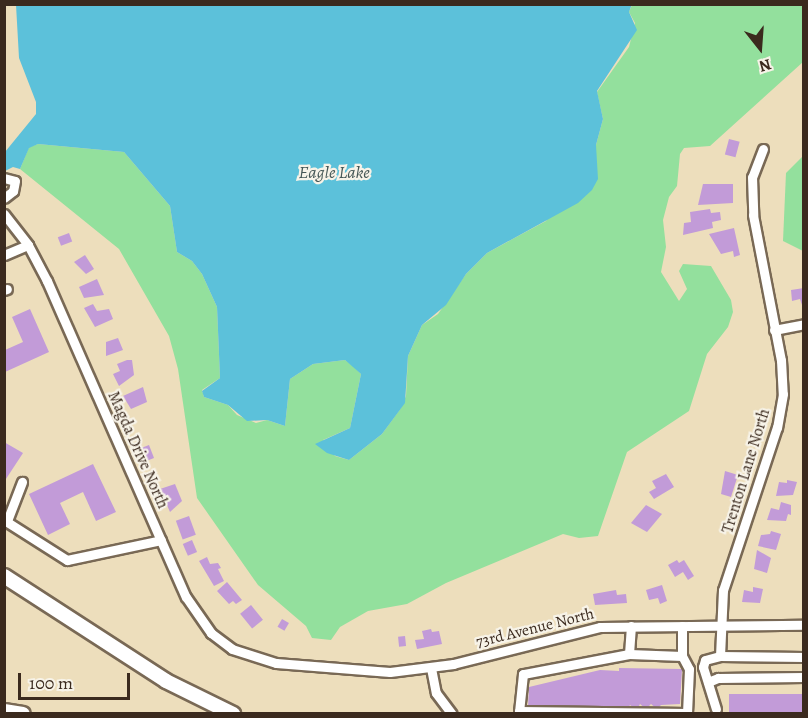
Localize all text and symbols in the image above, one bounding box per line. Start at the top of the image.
north arrow [730,18,790,78]
text: N [756,53,774,77]
water label: Eagle Lake [298,161,370,183]
street label: Magda Drive North [104,388,172,512]
street label: Trenton Lane North [718,406,774,536]
street label: 73rd Avenue North [474,604,596,652]
scale bar [21,661,134,699]
text: 100 m [29,671,73,695]

